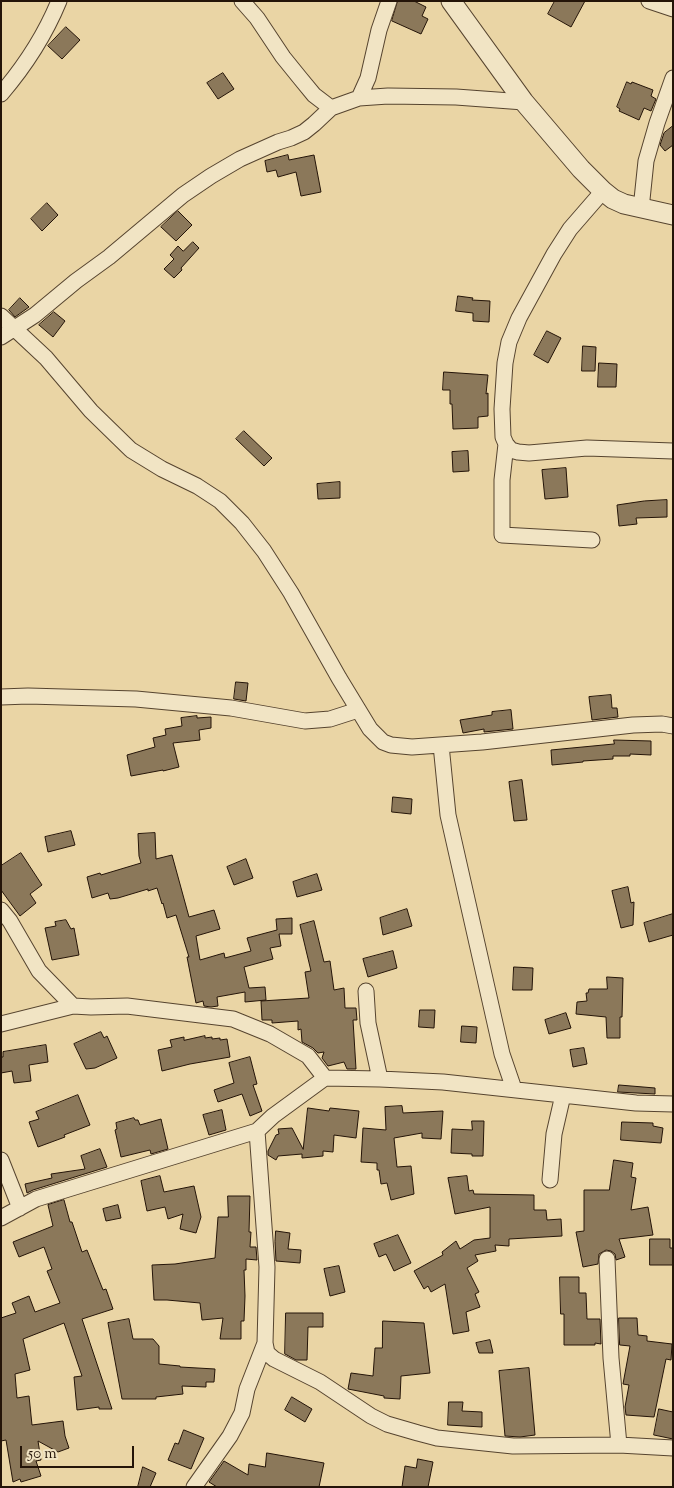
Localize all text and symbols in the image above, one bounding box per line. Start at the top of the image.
scale bar [22,1436,136,1468]
text: 50 m [28,1444,57,1465]

